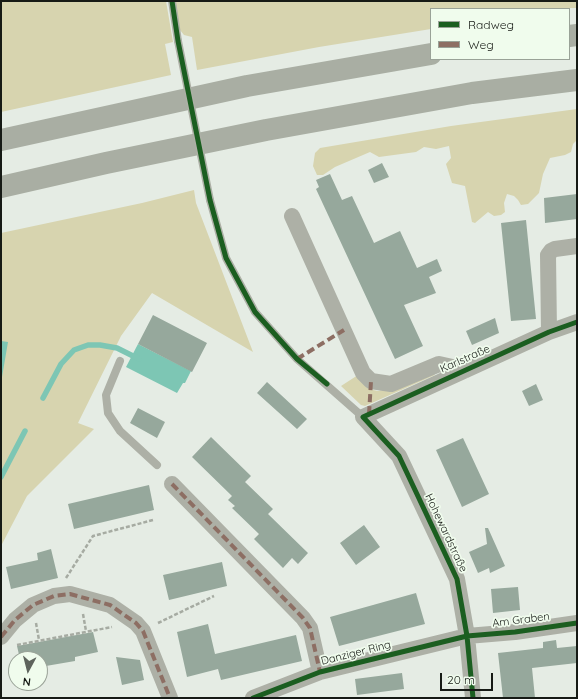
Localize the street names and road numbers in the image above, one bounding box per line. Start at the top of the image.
street label: Karlstraße [438,342,492,376]
street label: Hohewardstraße [422,492,470,574]
street label: Am Graben [492,610,550,630]
street label: Danziger Ring [320,638,392,668]

